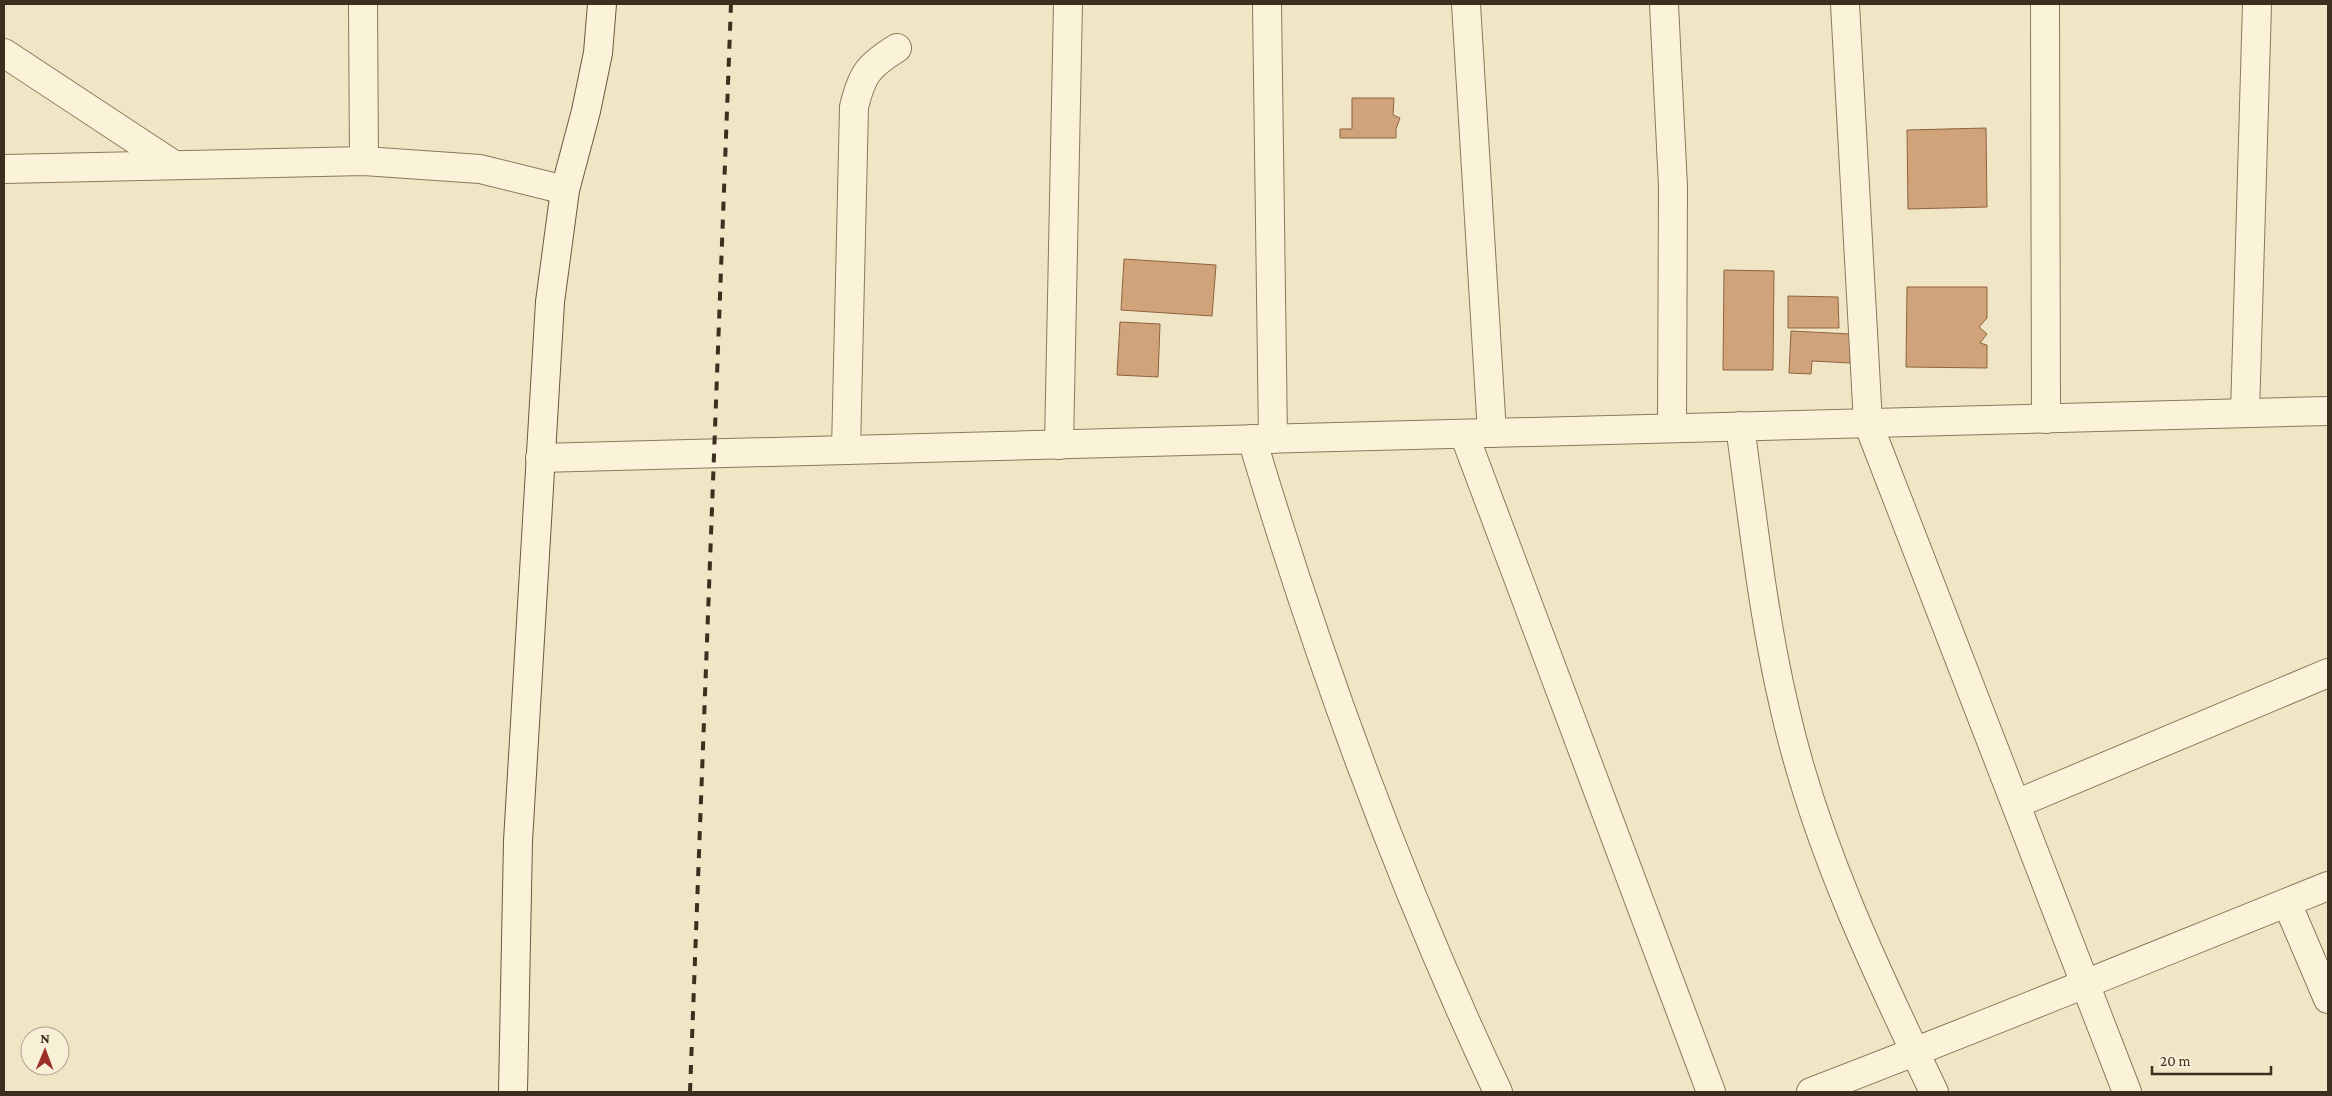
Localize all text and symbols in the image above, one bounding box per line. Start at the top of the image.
north arrow [20,1026,70,1076]
text: N [40,1030,51,1046]
scale bar [2152,1044,2271,1076]
text: 20 m [2160,1053,2191,1069]

